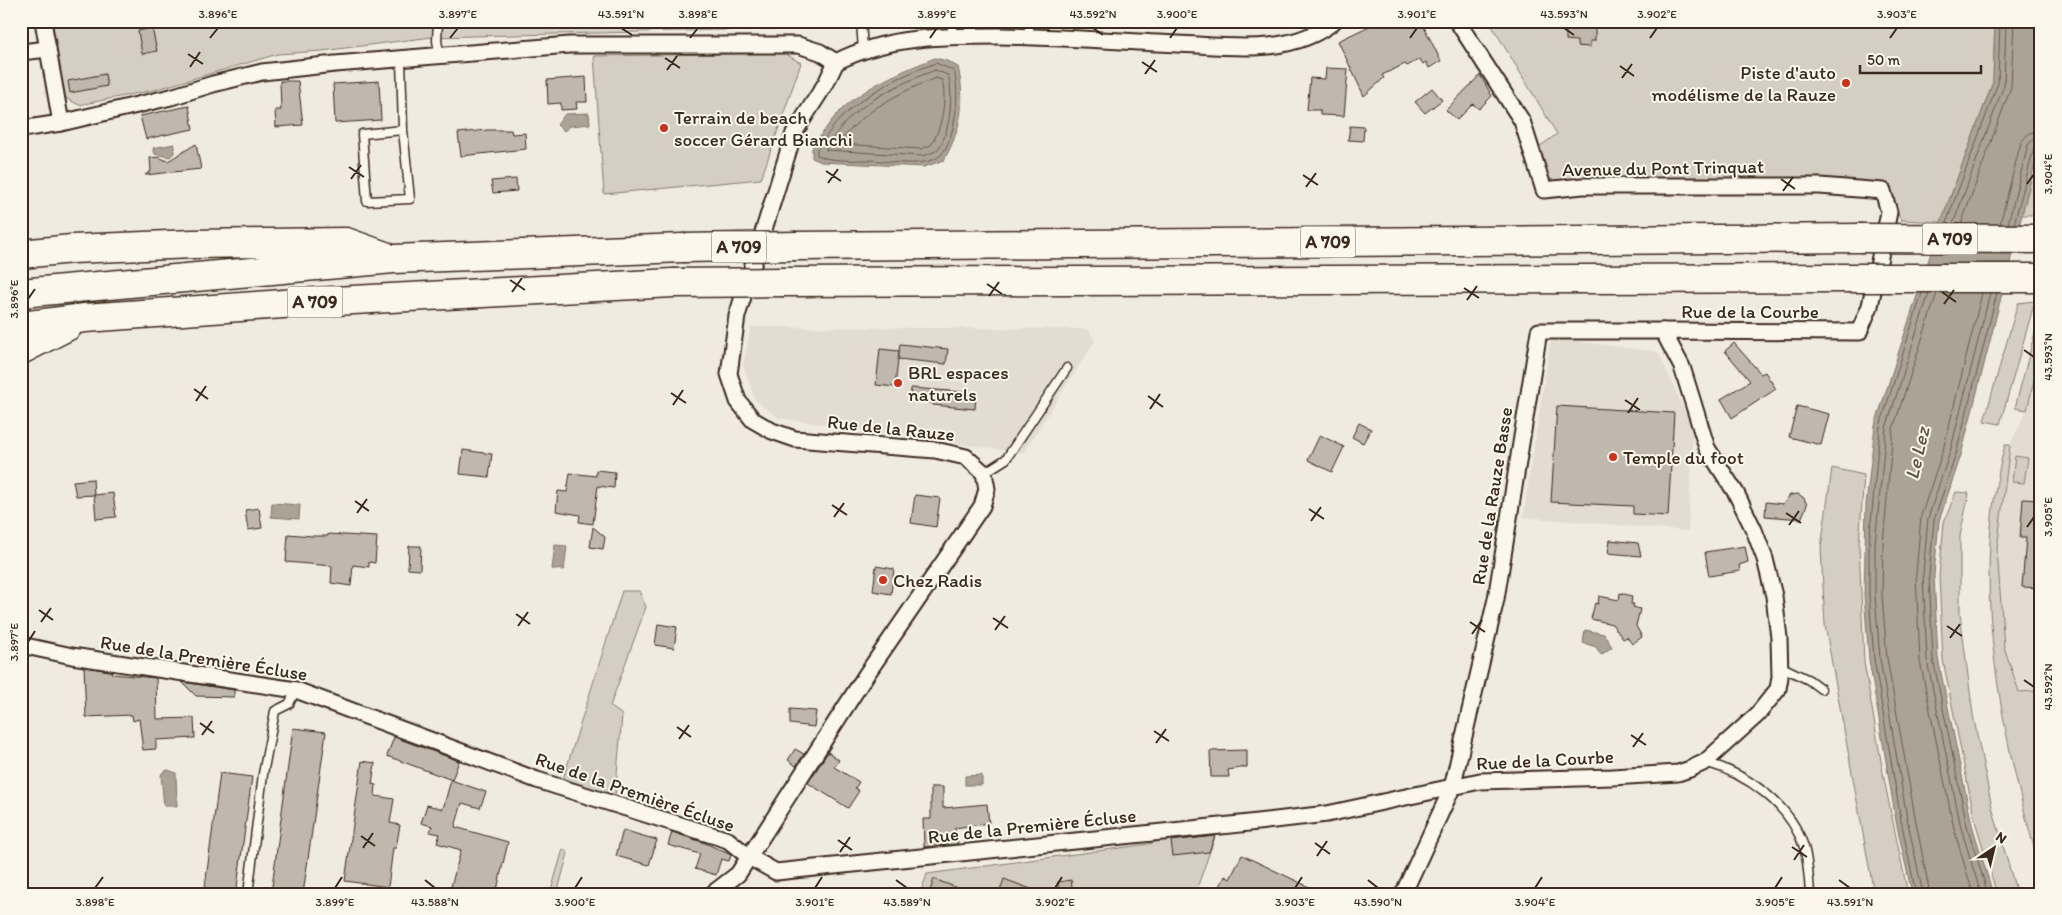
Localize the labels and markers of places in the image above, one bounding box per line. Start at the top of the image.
place label: Piste d'auto modélisme de la Rauze [1652,61,1836,106]
marker: Piste d'auto modélisme de la Rauze [1840,77,1852,89]
place label: Terrain de beach soccer Gérard Bianchi [674,106,853,151]
marker: Terrain de beach soccer Gérard Bianchi [658,122,670,134]
place label: BRL espaces naturels [908,361,1009,406]
marker: BRL espaces naturels [892,377,904,389]
place label: Temple du foot [1623,446,1744,469]
marker: Temple du foot [1607,451,1619,463]
place label: Chez Radis [893,569,982,592]
marker: Chez Radis [877,574,889,586]

